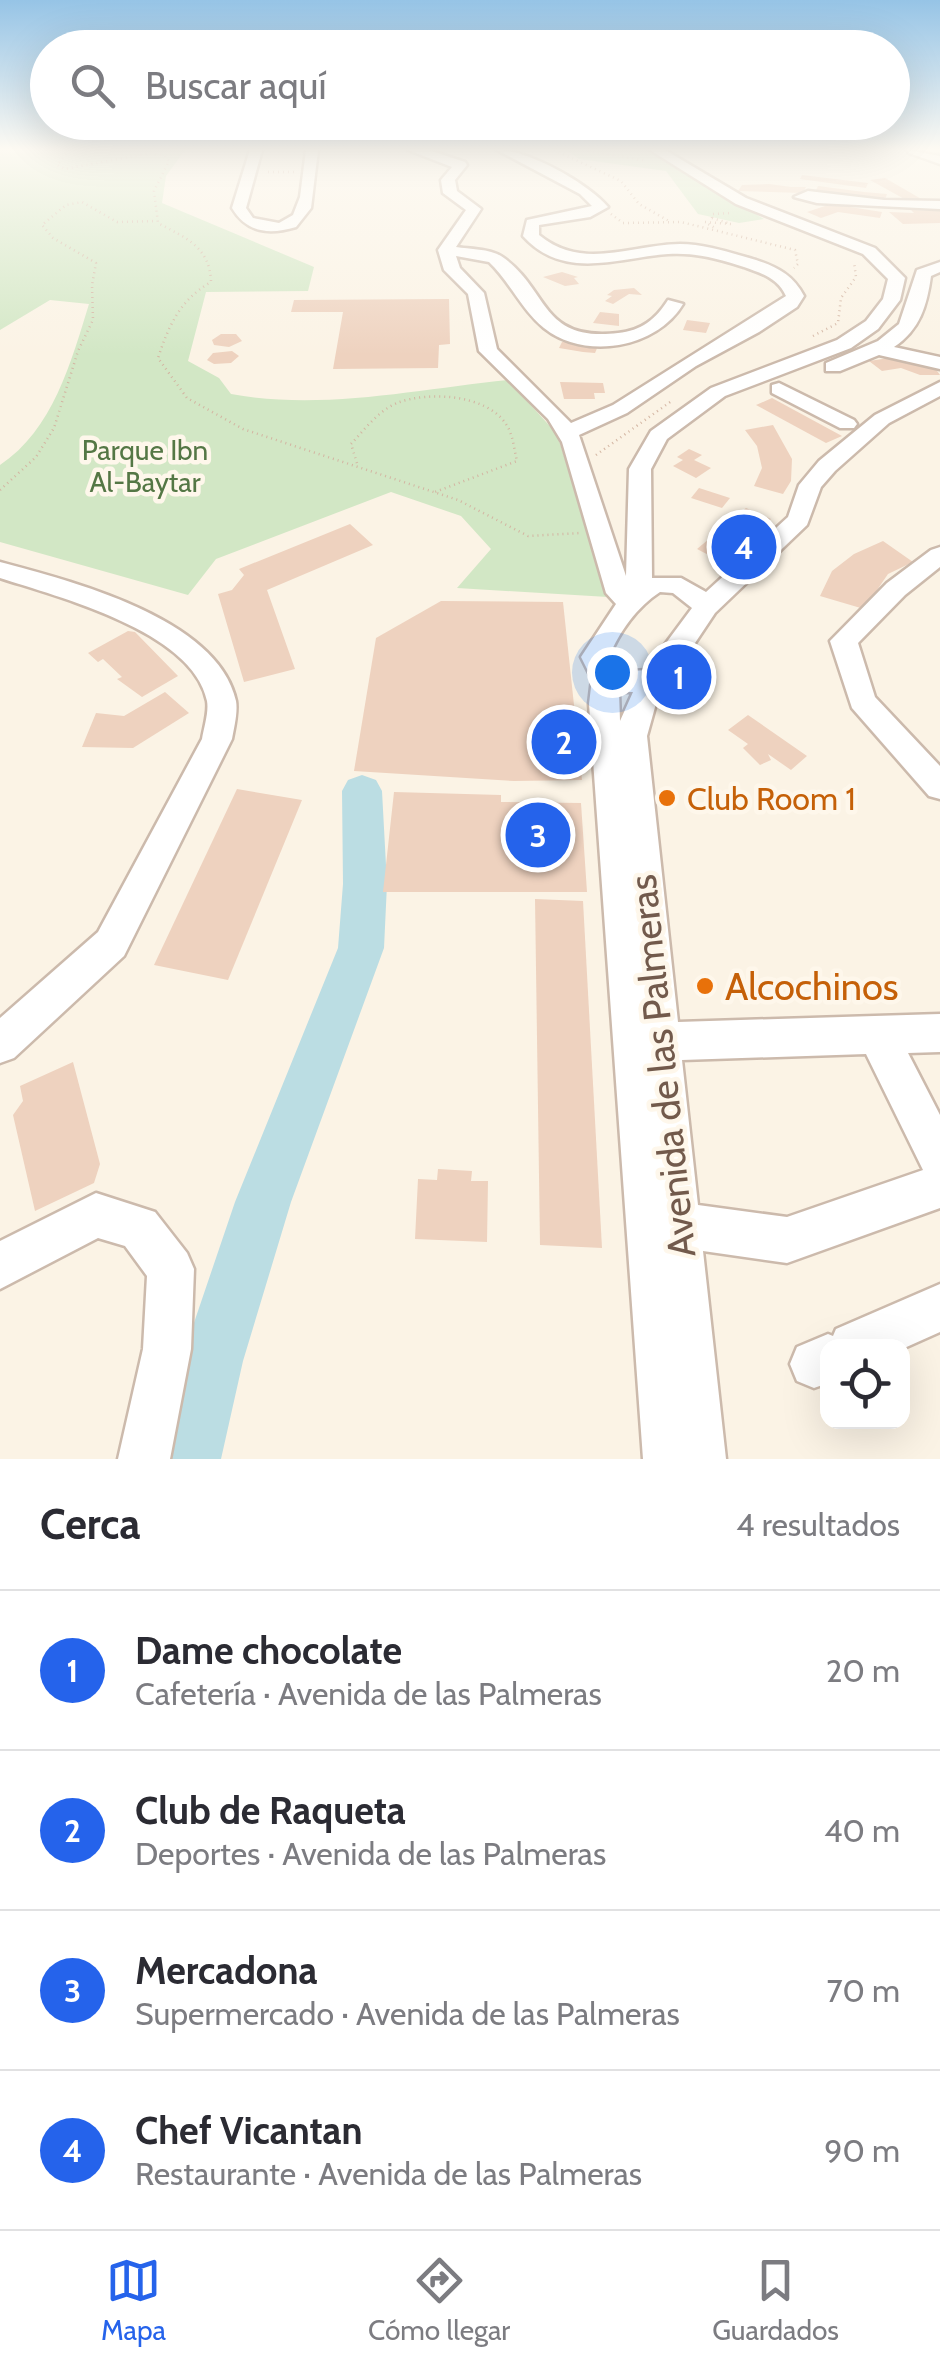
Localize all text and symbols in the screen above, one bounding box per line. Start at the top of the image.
search box [30,30,910,140]
icon: search [65,58,120,113]
text: Buscar aquí [145,62,327,109]
park label: Parque Ibn Al-Baytar [82,433,208,499]
pin: 4 [712,510,776,584]
pin: 1 [646,640,712,714]
your location [587,647,638,698]
pin: 2 [532,704,596,780]
place label: Club Room 1 [687,779,856,818]
marker: Club Room 1 [656,787,678,809]
pin: 3 [506,798,570,872]
street label: Avenida de las Palmeras [619,872,705,1260]
place label: Alcochinos [725,963,899,1010]
marker: Alcochinos [694,975,716,997]
map controls [820,1339,910,1429]
button: locate [820,1339,910,1429]
text: Cerca [40,1498,140,1550]
text: 4 resultados [736,1505,900,1544]
text: Dame chocolate [135,1627,402,1674]
text: 1 [67,1651,78,1690]
text: 20 m [826,1651,900,1690]
text: Cafetería · Avenida de las Palmeras [135,1674,602,1713]
text: Club de Raqueta [135,1787,406,1834]
text: 2 [64,1811,81,1850]
text: 40 m [824,1811,900,1850]
text: Deportes · Avenida de las Palmeras [135,1834,606,1873]
text: Mercadona [135,1947,317,1994]
text: 3 [64,1971,81,2010]
text: 70 m [827,1971,900,2010]
text: Supermercado · Avenida de las Palmeras [135,1994,680,2033]
text: Chef Vicantan [135,2107,363,2154]
text: 4 [63,2131,82,2170]
text: 90 m [824,2131,900,2170]
text: Restaurante · Avenida de las Palmeras [135,2154,642,2193]
tab: Mapa [101,2253,166,2347]
tab: Cómo llegar [368,2253,510,2347]
tab: Guardados [712,2253,839,2347]

